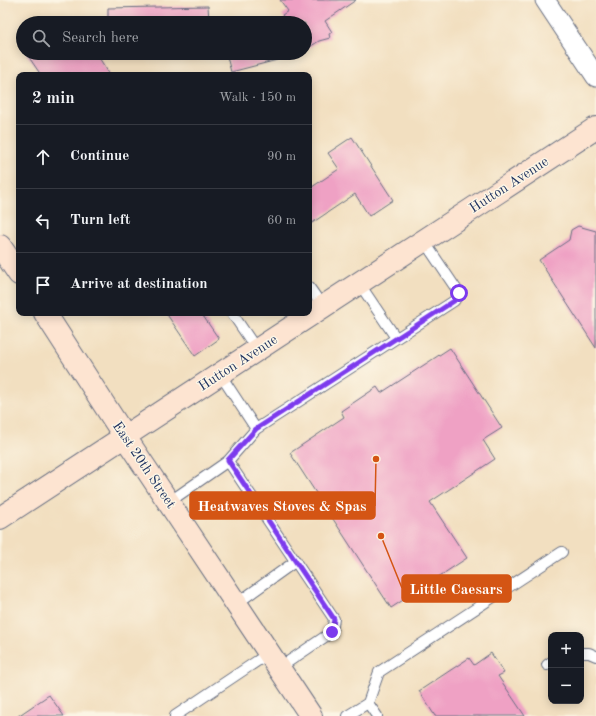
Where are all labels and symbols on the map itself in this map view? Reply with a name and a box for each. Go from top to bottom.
street label: Hutton Avenue [467,154,551,216]
route start [450,284,468,302]
street label: Hutton Avenue [196,332,280,394]
street label: East 20th Street [110,419,178,511]
callout: Heatwaves Stoves & Spas [190,492,375,519]
text: Heatwaves Stoves & Spas [198,500,367,515]
callout: Little Caesars [402,575,511,602]
text: Little Caesars [410,583,502,598]
route end [323,623,341,641]

